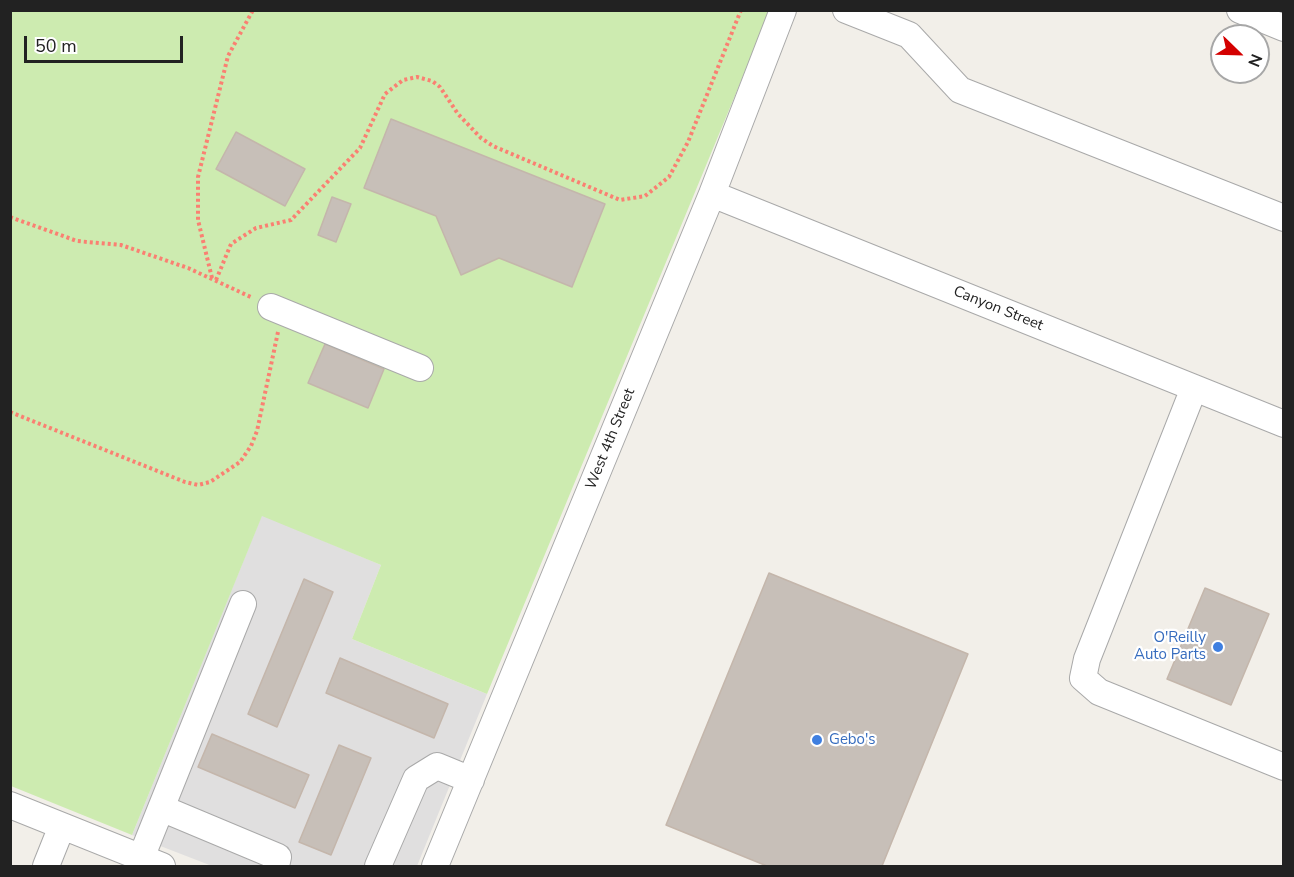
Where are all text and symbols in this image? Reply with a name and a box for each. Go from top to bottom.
scale bar [27,24,186,62]
north arrow [1210,24,1270,84]
text: 50 m [35,34,77,58]
text: N [1242,50,1267,70]
street label: Canyon Street [950,283,1046,335]
street label: West 4th Street [583,386,639,492]
place label: O'Reilly Auto Parts [1134,629,1206,664]
marker: O'Reilly Auto Parts [1211,640,1225,654]
place label: Gebo's [829,731,875,749]
marker: Gebo's [810,733,824,747]

